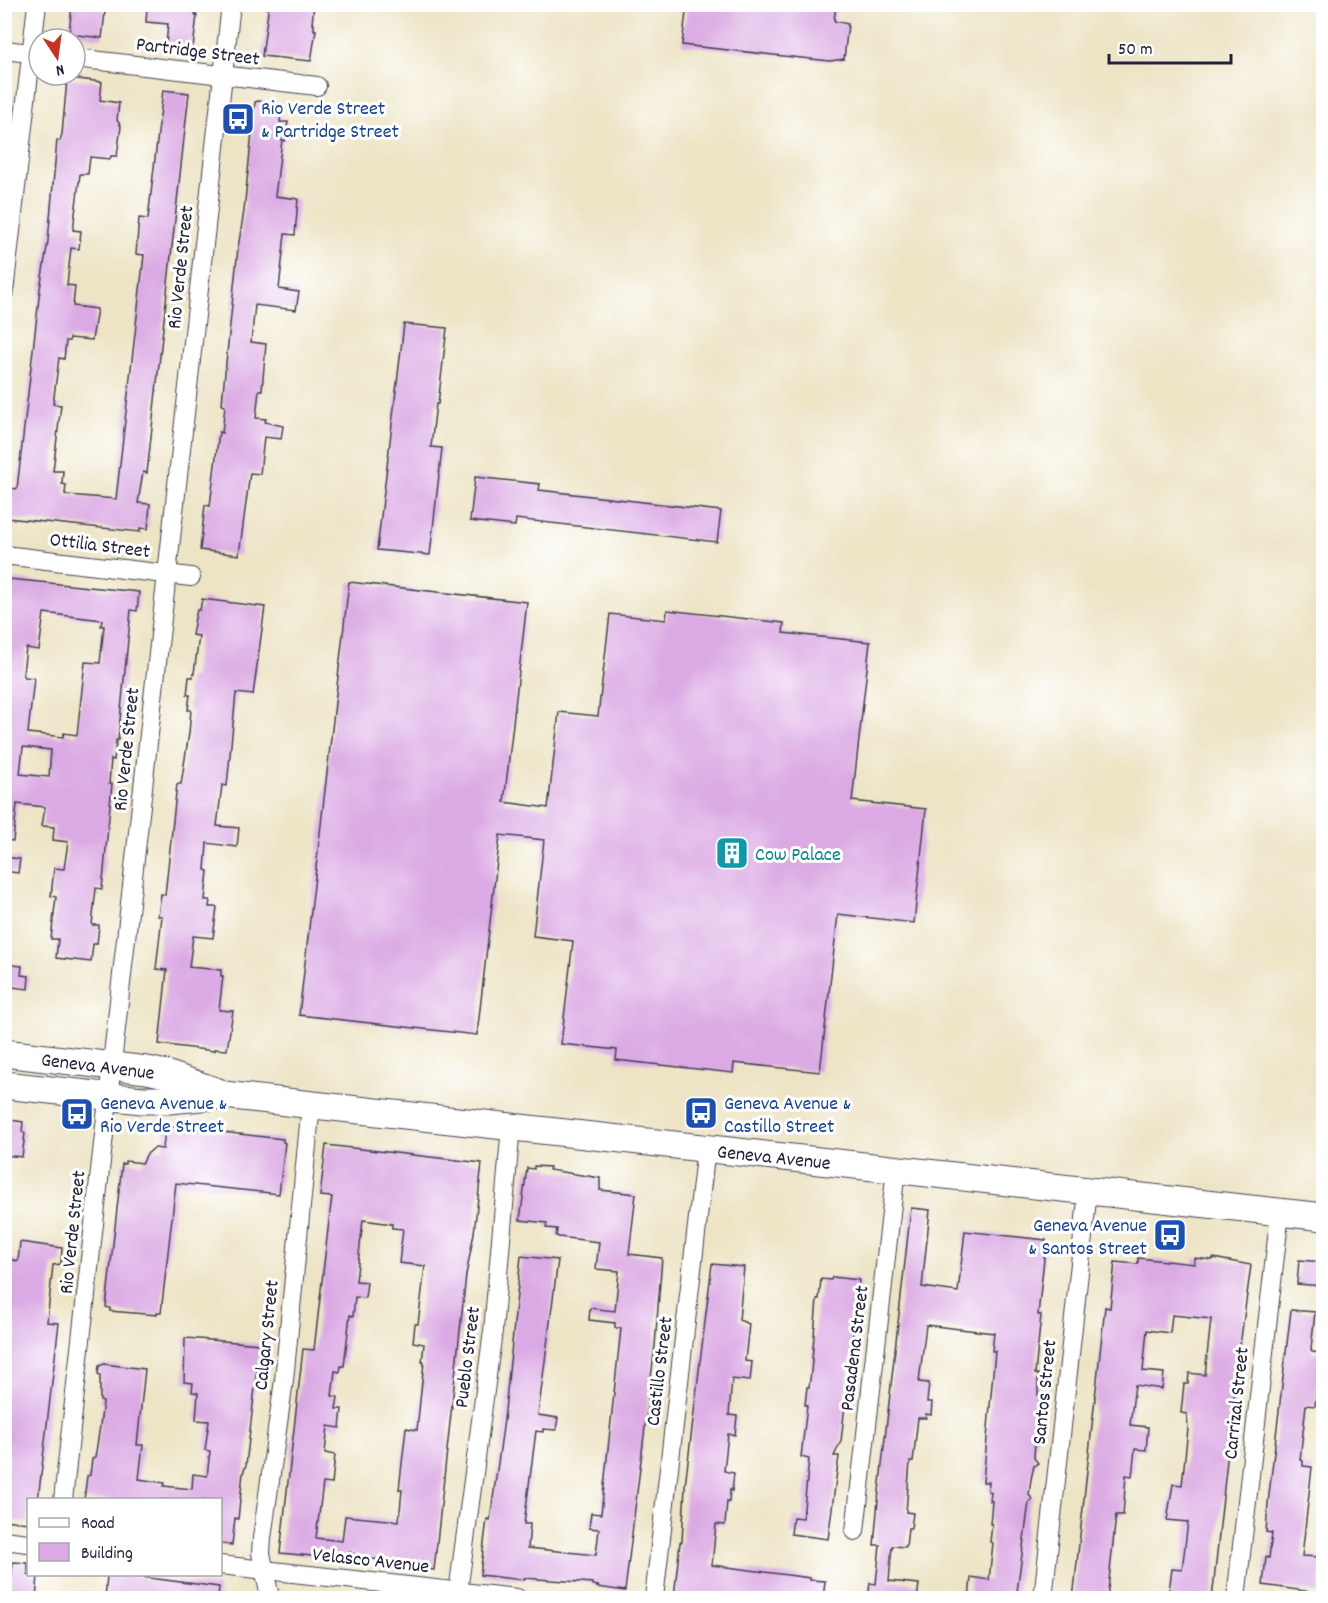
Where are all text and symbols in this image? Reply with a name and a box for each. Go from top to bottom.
north arrow [27,27,87,87]
scale bar [1109,27,1230,65]
street label: Partridge Street [134,31,261,74]
text: 50 m [1118,38,1153,63]
text: N [53,57,66,81]
place label: Rio Verde Street & Partridge Street [261,96,399,147]
bus stop icon: Rio Verde Street & Partridge Street [220,101,256,137]
street label: Rio Verde Street [162,204,202,330]
street label: Ottilia Street [48,527,151,567]
street label: Rio Verde Street [108,686,148,812]
building icon: Cow Palace [714,835,750,871]
place label: Cow Palace [755,842,841,870]
street label: Geneva Avenue [39,1047,156,1089]
place label: Geneva Avenue & Rio Verde Street [100,1091,227,1142]
place label: Geneva Avenue & Castillo Street [724,1091,851,1142]
bus stop icon: Geneva Avenue & Castillo Street [683,1095,719,1131]
bus stop icon: Geneva Avenue & Rio Verde Street [59,1096,95,1132]
street label: Geneva Avenue [716,1139,832,1179]
street label: Rio Verde Street [54,1169,94,1295]
place label: Geneva Avenue & Santos Street [1028,1213,1147,1264]
bus stop icon: Geneva Avenue & Santos Street [1152,1217,1188,1253]
street label: Calgary Street [248,1279,288,1392]
street label: Pasadena Street [834,1284,878,1413]
street label: Pueblo Street [449,1305,489,1410]
street label: Castillo Street [640,1315,682,1428]
street label: Santos Street [1027,1338,1065,1446]
street label: Carrizal Street [1218,1346,1258,1461]
legend [27,1498,222,1576]
text: Road [81,1512,115,1537]
text: Building [81,1542,133,1567]
street label: Velasco Avenue [311,1542,431,1582]

